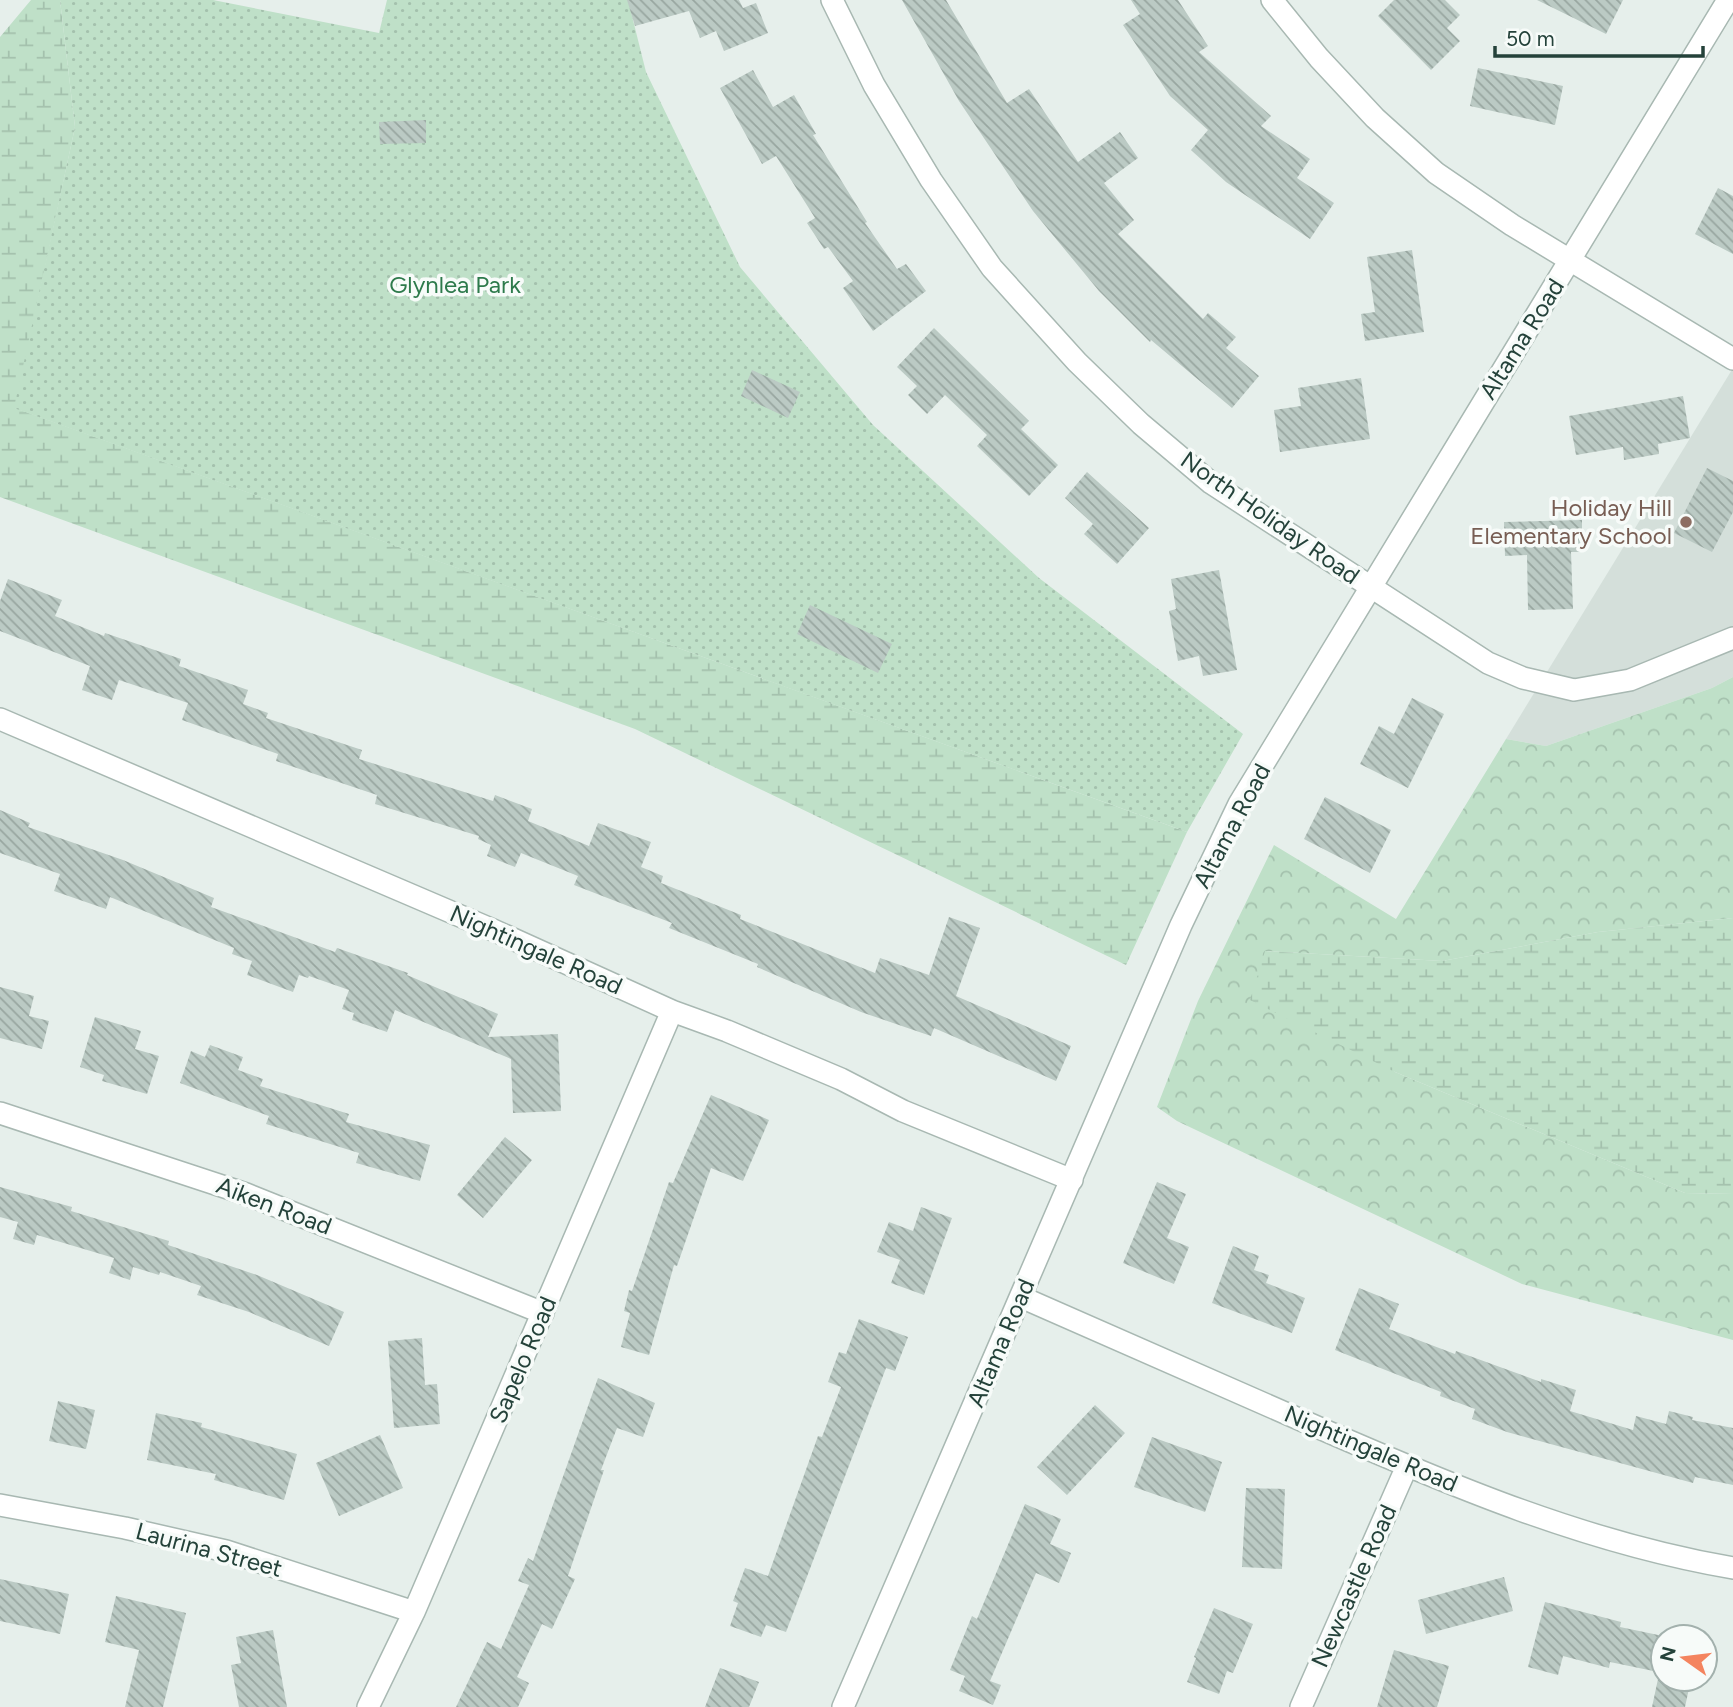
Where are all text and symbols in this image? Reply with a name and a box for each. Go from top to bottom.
scale bar [1495,14,1703,58]
text: 50 m [1506,26,1555,51]
park label: Glynlea Park [389,270,521,299]
street label: Altama Road [1473,273,1570,404]
street label: North Holiday Road [1175,445,1365,590]
place label: Holiday Hill Elementary School [1470,493,1672,550]
marker: Holiday Hill Elementary School [1678,514,1694,530]
street label: Altama Road [1187,759,1276,893]
street label: Nightingale Road [446,899,627,1001]
street label: Aiken Road [213,1170,336,1241]
street label: Altama Road [961,1274,1041,1411]
street label: Sapelo Road [483,1292,562,1427]
street label: Nightingale Road [1280,1399,1462,1498]
street label: Newcastle Road [1305,1500,1402,1672]
street label: Laurina Street [133,1516,286,1583]
north arrow [1649,1623,1719,1693]
text: N [1655,1644,1681,1664]

